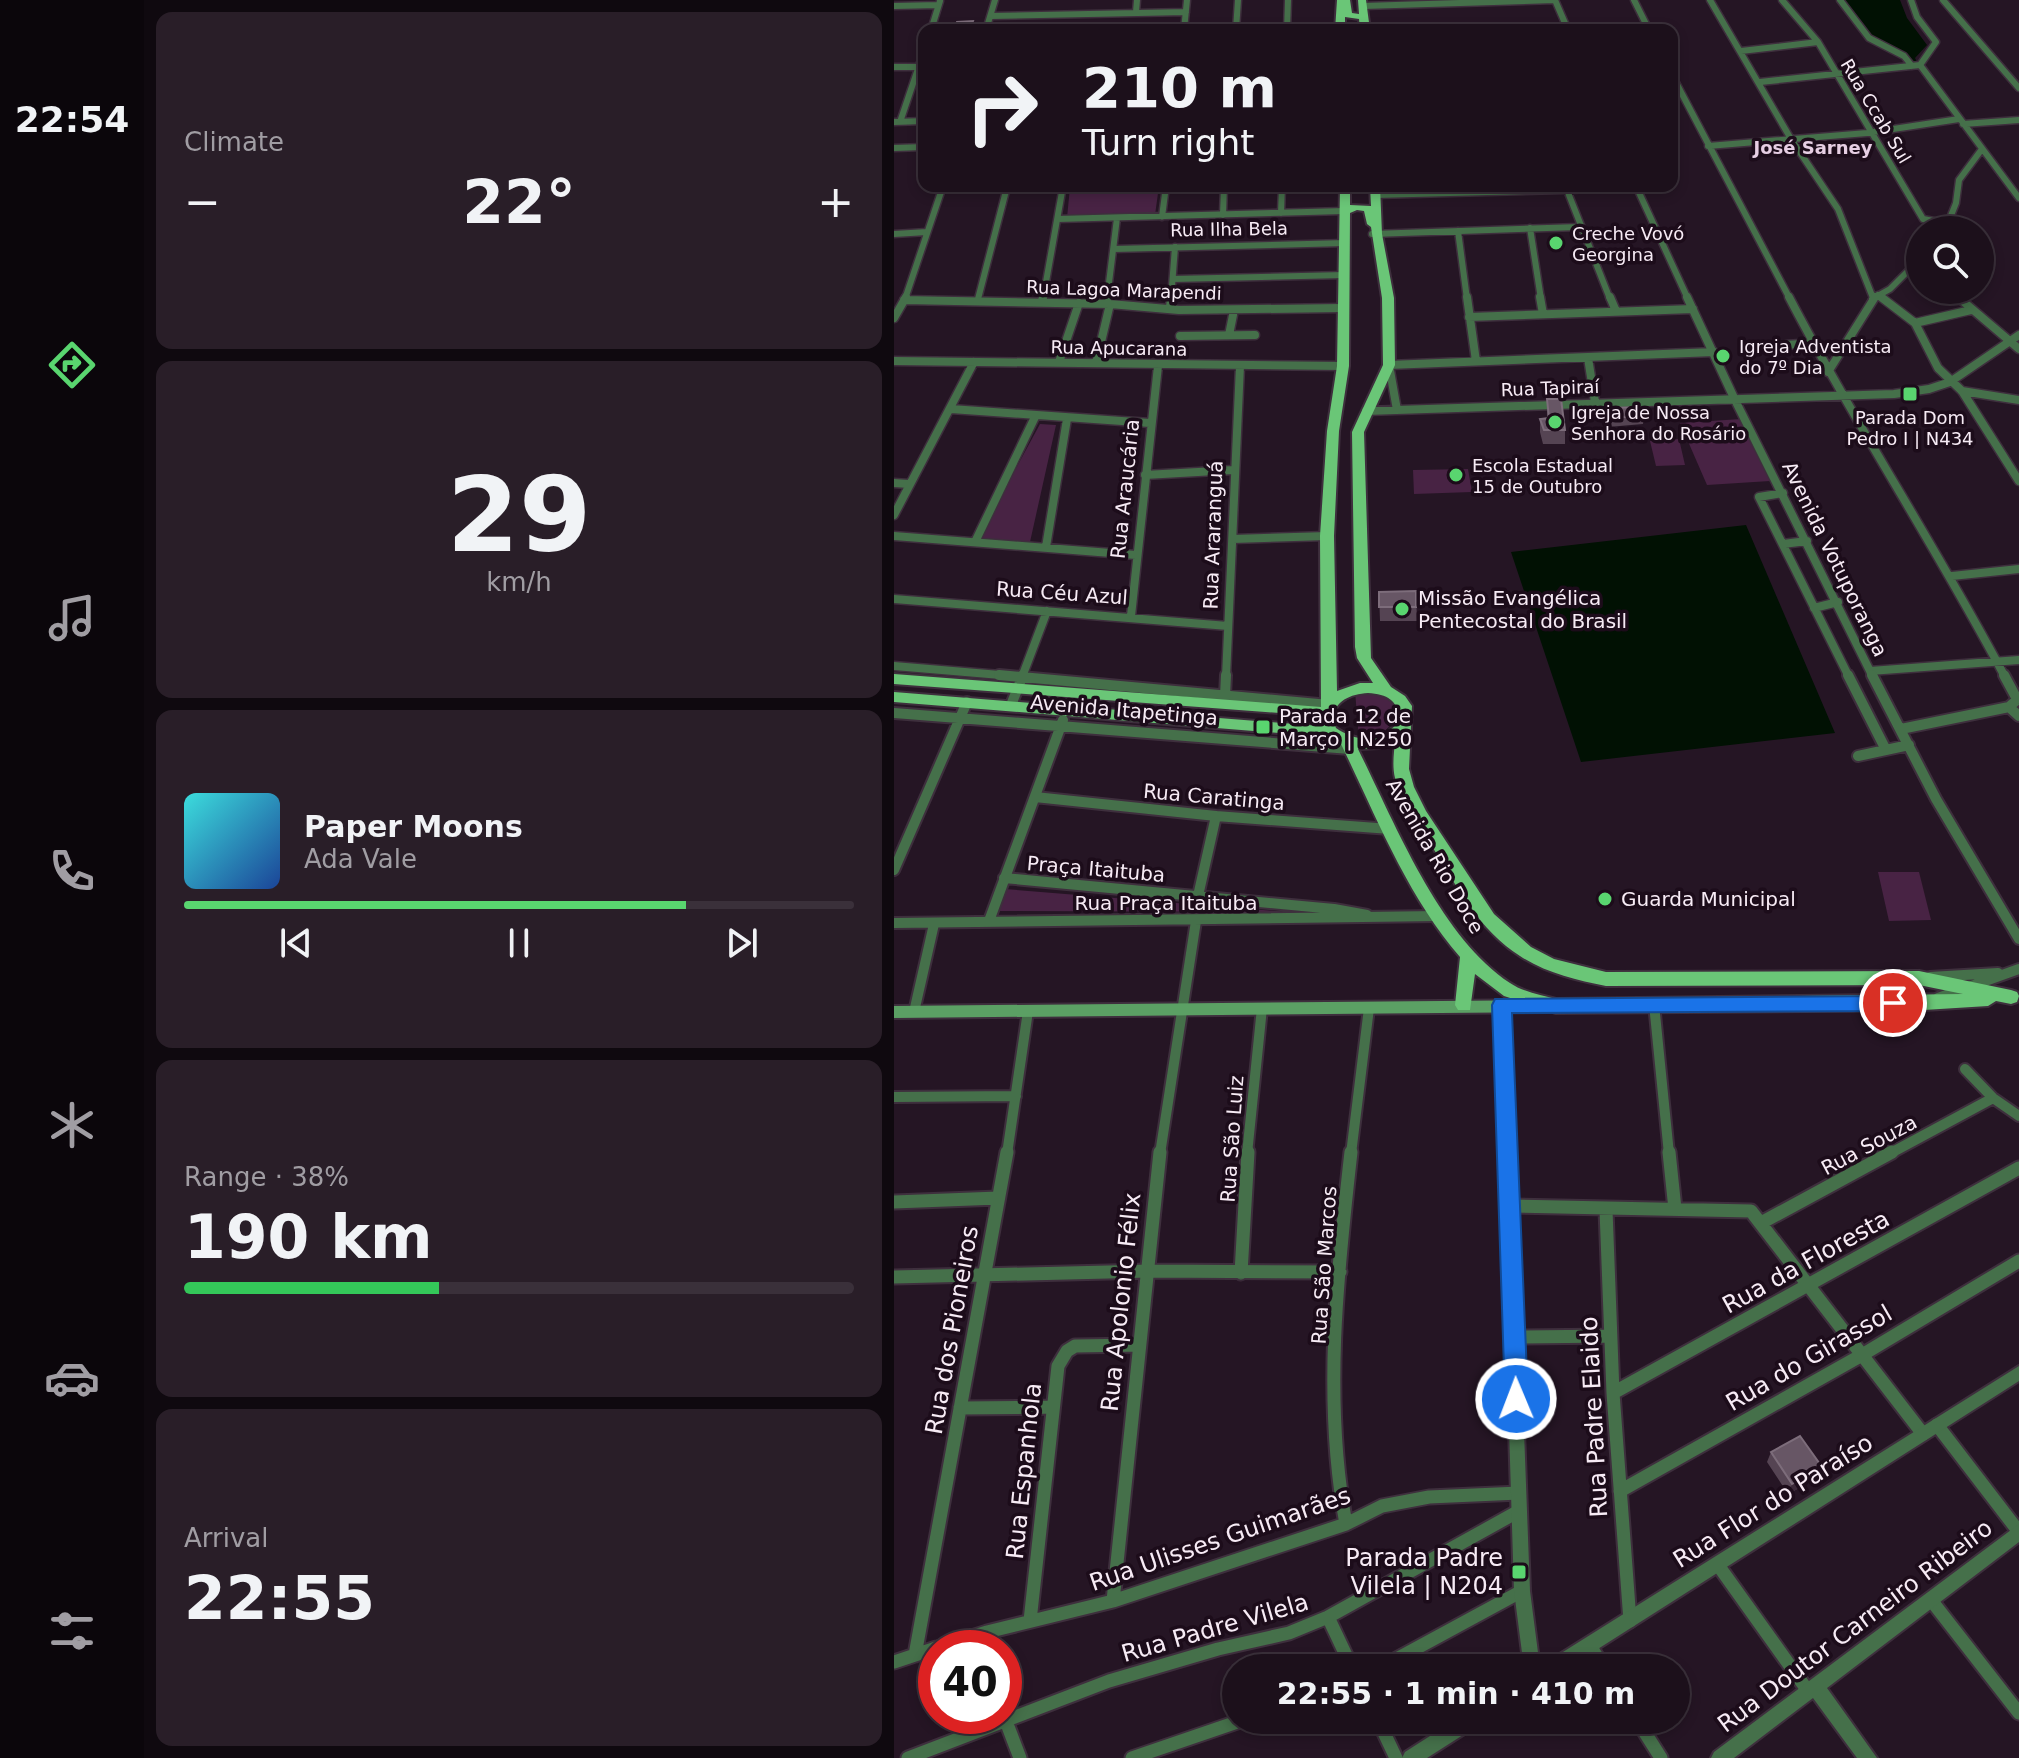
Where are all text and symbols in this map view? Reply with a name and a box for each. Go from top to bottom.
text: 210 m [1082,55,1277,120]
street label: Rua Ccab Sul [1837,55,1915,167]
icon: right [950,56,1054,160]
text: 22:54 [15,99,129,140]
text: Turn right [1082,122,1254,163]
text: Climate [184,127,284,157]
district label: José Sarney [1752,137,1873,158]
text: 22° [462,167,576,237]
text: − [184,176,221,227]
text: + [817,176,854,227]
map controls [1906,216,1994,304]
button: search [1906,216,1994,304]
street label: Rua Ilha Bela [1170,217,1288,241]
place label: Creche Vovó Georgina [1572,223,1684,265]
marker: Creche Vovó Georgina [1547,234,1565,252]
street label: Rua Lagoa Marapendi [1026,276,1222,304]
street label: Rua Apucarana [1050,336,1188,360]
place label: Igreja Adventista do 7º Dia [1739,336,1892,378]
icon: directions [44,337,100,393]
marker: Igreja Adventista do 7º Dia [1714,347,1732,365]
street label: Rua Tapiraí [1500,376,1601,400]
marker: Parada Dom Pedro I | N434 [1901,385,1919,403]
place label: Igreja de Nossa Senhora do Rosário [1571,402,1746,444]
place label: Parada Dom Pedro I | N434 [1846,407,1974,449]
marker: Igreja de Nossa Senhora do Rosário [1546,413,1564,431]
street label: Rua Araucária [1106,418,1144,560]
text: 29 [447,454,591,576]
place label: Escola Estadual 15 de Outubro [1472,455,1613,497]
street label: Avenida Votuporanga [1777,458,1893,660]
street label: Rua Araranguá [1198,460,1228,610]
marker: Escola Estadual 15 de Outubro [1447,466,1465,484]
text: km/h [486,567,552,597]
street label: Rua Céu Azul [995,576,1129,610]
place label: Missão Evangélica Pentecostal do Brasil [1418,586,1627,633]
icon: music [44,590,100,646]
marker: Missão Evangélica Pentecostal do Brasil [1393,600,1411,618]
street label: Avenida Itapetinga [1029,690,1219,730]
place label: Parada 12 de Março | N250 [1279,704,1412,751]
marker: Parada 12 de Março | N250 [1254,718,1272,736]
street label: Avenida Rio Doce [1381,774,1489,938]
street label: Rua Caratinga [1142,779,1286,815]
text: Paper Moons [304,809,523,844]
icon: phone [44,843,100,899]
text: Ada Vale [304,844,417,874]
street label: Praça Itaituba [1026,851,1166,887]
place label: Guarda Municipal [1621,887,1796,911]
marker: Guarda Municipal [1596,890,1614,908]
street label: Rua Praça Itaituba [1074,891,1258,915]
icon: previous [274,921,318,965]
icon: pause [497,921,541,965]
icon: next [720,921,764,965]
pin [1859,969,1927,1037]
icon: arrive [1871,981,1915,1025]
street label: Rua São Luiz [1216,1075,1248,1203]
icon: climate [44,1097,100,1153]
street label: Rua Souza [1817,1110,1921,1180]
text: Range · 38% [184,1162,349,1192]
street label: Rua São Marcos [1306,1185,1342,1345]
street label: Rua Apolonio Félix [1096,1191,1146,1413]
text: 190 km [184,1202,433,1272]
street label: Rua da Floresta [1718,1205,1894,1319]
street label: Rua dos Pioneiros [920,1223,984,1437]
street label: Rua do Girassol [1721,1299,1897,1417]
street label: Rua Padre Elaido [1575,1316,1613,1518]
icon: car [44,1350,100,1406]
position arrow [1474,1357,1558,1441]
street label: Rua Espanhola [1001,1381,1047,1561]
street label: Rua Flor do Paraíso [1668,1428,1878,1574]
street label: Rua Ulisses Guimarães [1086,1481,1354,1597]
street label: Rua Doutor Carneiro Ribeiro [1712,1514,1998,1738]
text: Arrival [184,1523,268,1553]
place label: Parada Padre Vilela | N204 [1345,1544,1503,1600]
text: 22:55 [184,1563,375,1633]
marker: Parada Padre Vilela | N204 [1510,1563,1528,1581]
street label: Rua Padre Vilela [1118,1588,1312,1668]
icon: filters [44,1603,100,1659]
speed limit sign: 40 [918,1630,1022,1734]
text: 22:55 · 1 min · 410 m [1277,1676,1635,1711]

